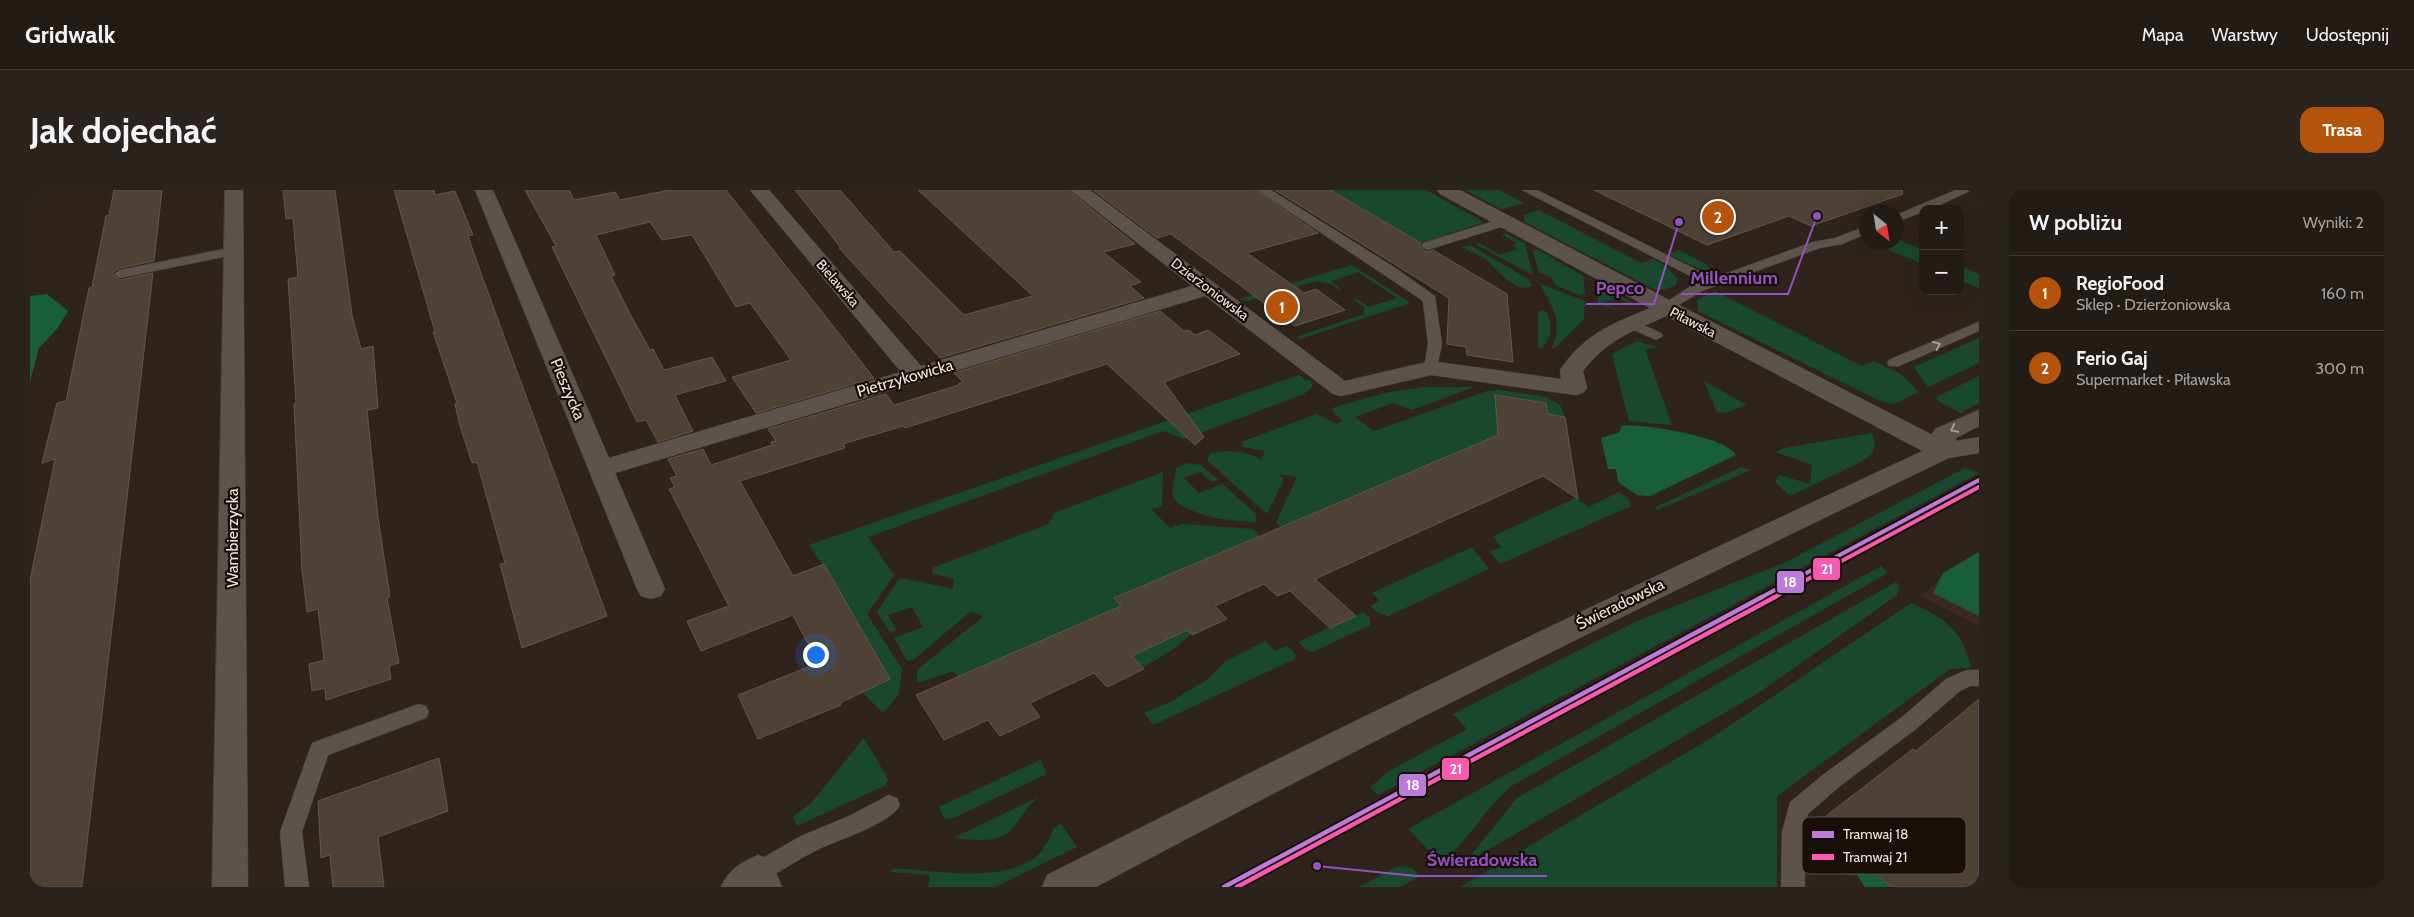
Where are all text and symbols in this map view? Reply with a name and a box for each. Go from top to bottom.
text: Gridwalk [25,20,115,49]
text: Mapa [2142,24,2184,46]
text: Warstwy [2212,24,2278,46]
text: Udostępnij [2306,24,2389,46]
button: Trasa [2300,107,2384,153]
text: Jak dojechać [30,109,217,152]
pin: 2 [1702,198,1734,236]
north arrow [1859,205,1904,250]
map controls [1919,205,1964,295]
button: + [1919,205,1964,250]
text: W pobliżu [2029,210,2122,235]
text: Wyniki: 2 [2303,213,2364,232]
button: − [1919,250,1964,295]
street label: Dzierżoniowska [1168,254,1253,324]
street label: Bielawska [812,256,864,311]
callout: Millennium [1681,261,1788,294]
text: Millennium [1690,267,1778,289]
callout: Pepco [1586,271,1654,304]
text: RegioFood [2076,272,2164,295]
text: Pepco [1596,277,1644,299]
text: 1 [2042,284,2048,303]
text: 160 m [2321,284,2364,303]
pin: 1 [1266,288,1298,326]
text: Sklep · Dzierżoniowska [2076,295,2230,314]
street label: Piławska [1667,303,1719,341]
one-way arrow [1932,341,1941,352]
text: Ferio Gaj [2076,347,2148,370]
street label: Pieszycka [547,355,590,423]
street label: Pietrzykowicka [855,355,956,401]
text: 2 [2041,359,2049,378]
text: 300 m [2315,359,2364,378]
text: Supermarket · Piławska [2076,370,2231,389]
one-way arrow [1950,423,1959,433]
street label: Wambierzycka [223,488,242,588]
line badge: 21 [1812,557,1841,581]
text: 21 [1821,560,1833,578]
line badge: 18 [1776,570,1805,594]
text: 18 [1783,573,1797,591]
street label: Świeradowska [1573,574,1667,634]
your location [803,642,829,668]
line badge: 21 [1441,757,1470,781]
text: 21 [1450,760,1462,778]
line badge: 18 [1398,773,1427,797]
text: 18 [1406,776,1420,794]
legend [1802,817,1966,874]
text: Tramwaj 18 [1843,825,1908,843]
callout: Świeradowska [1416,843,1547,876]
text: Tramwaj 21 [1843,848,1907,866]
text: Świeradowska [1427,849,1537,871]

